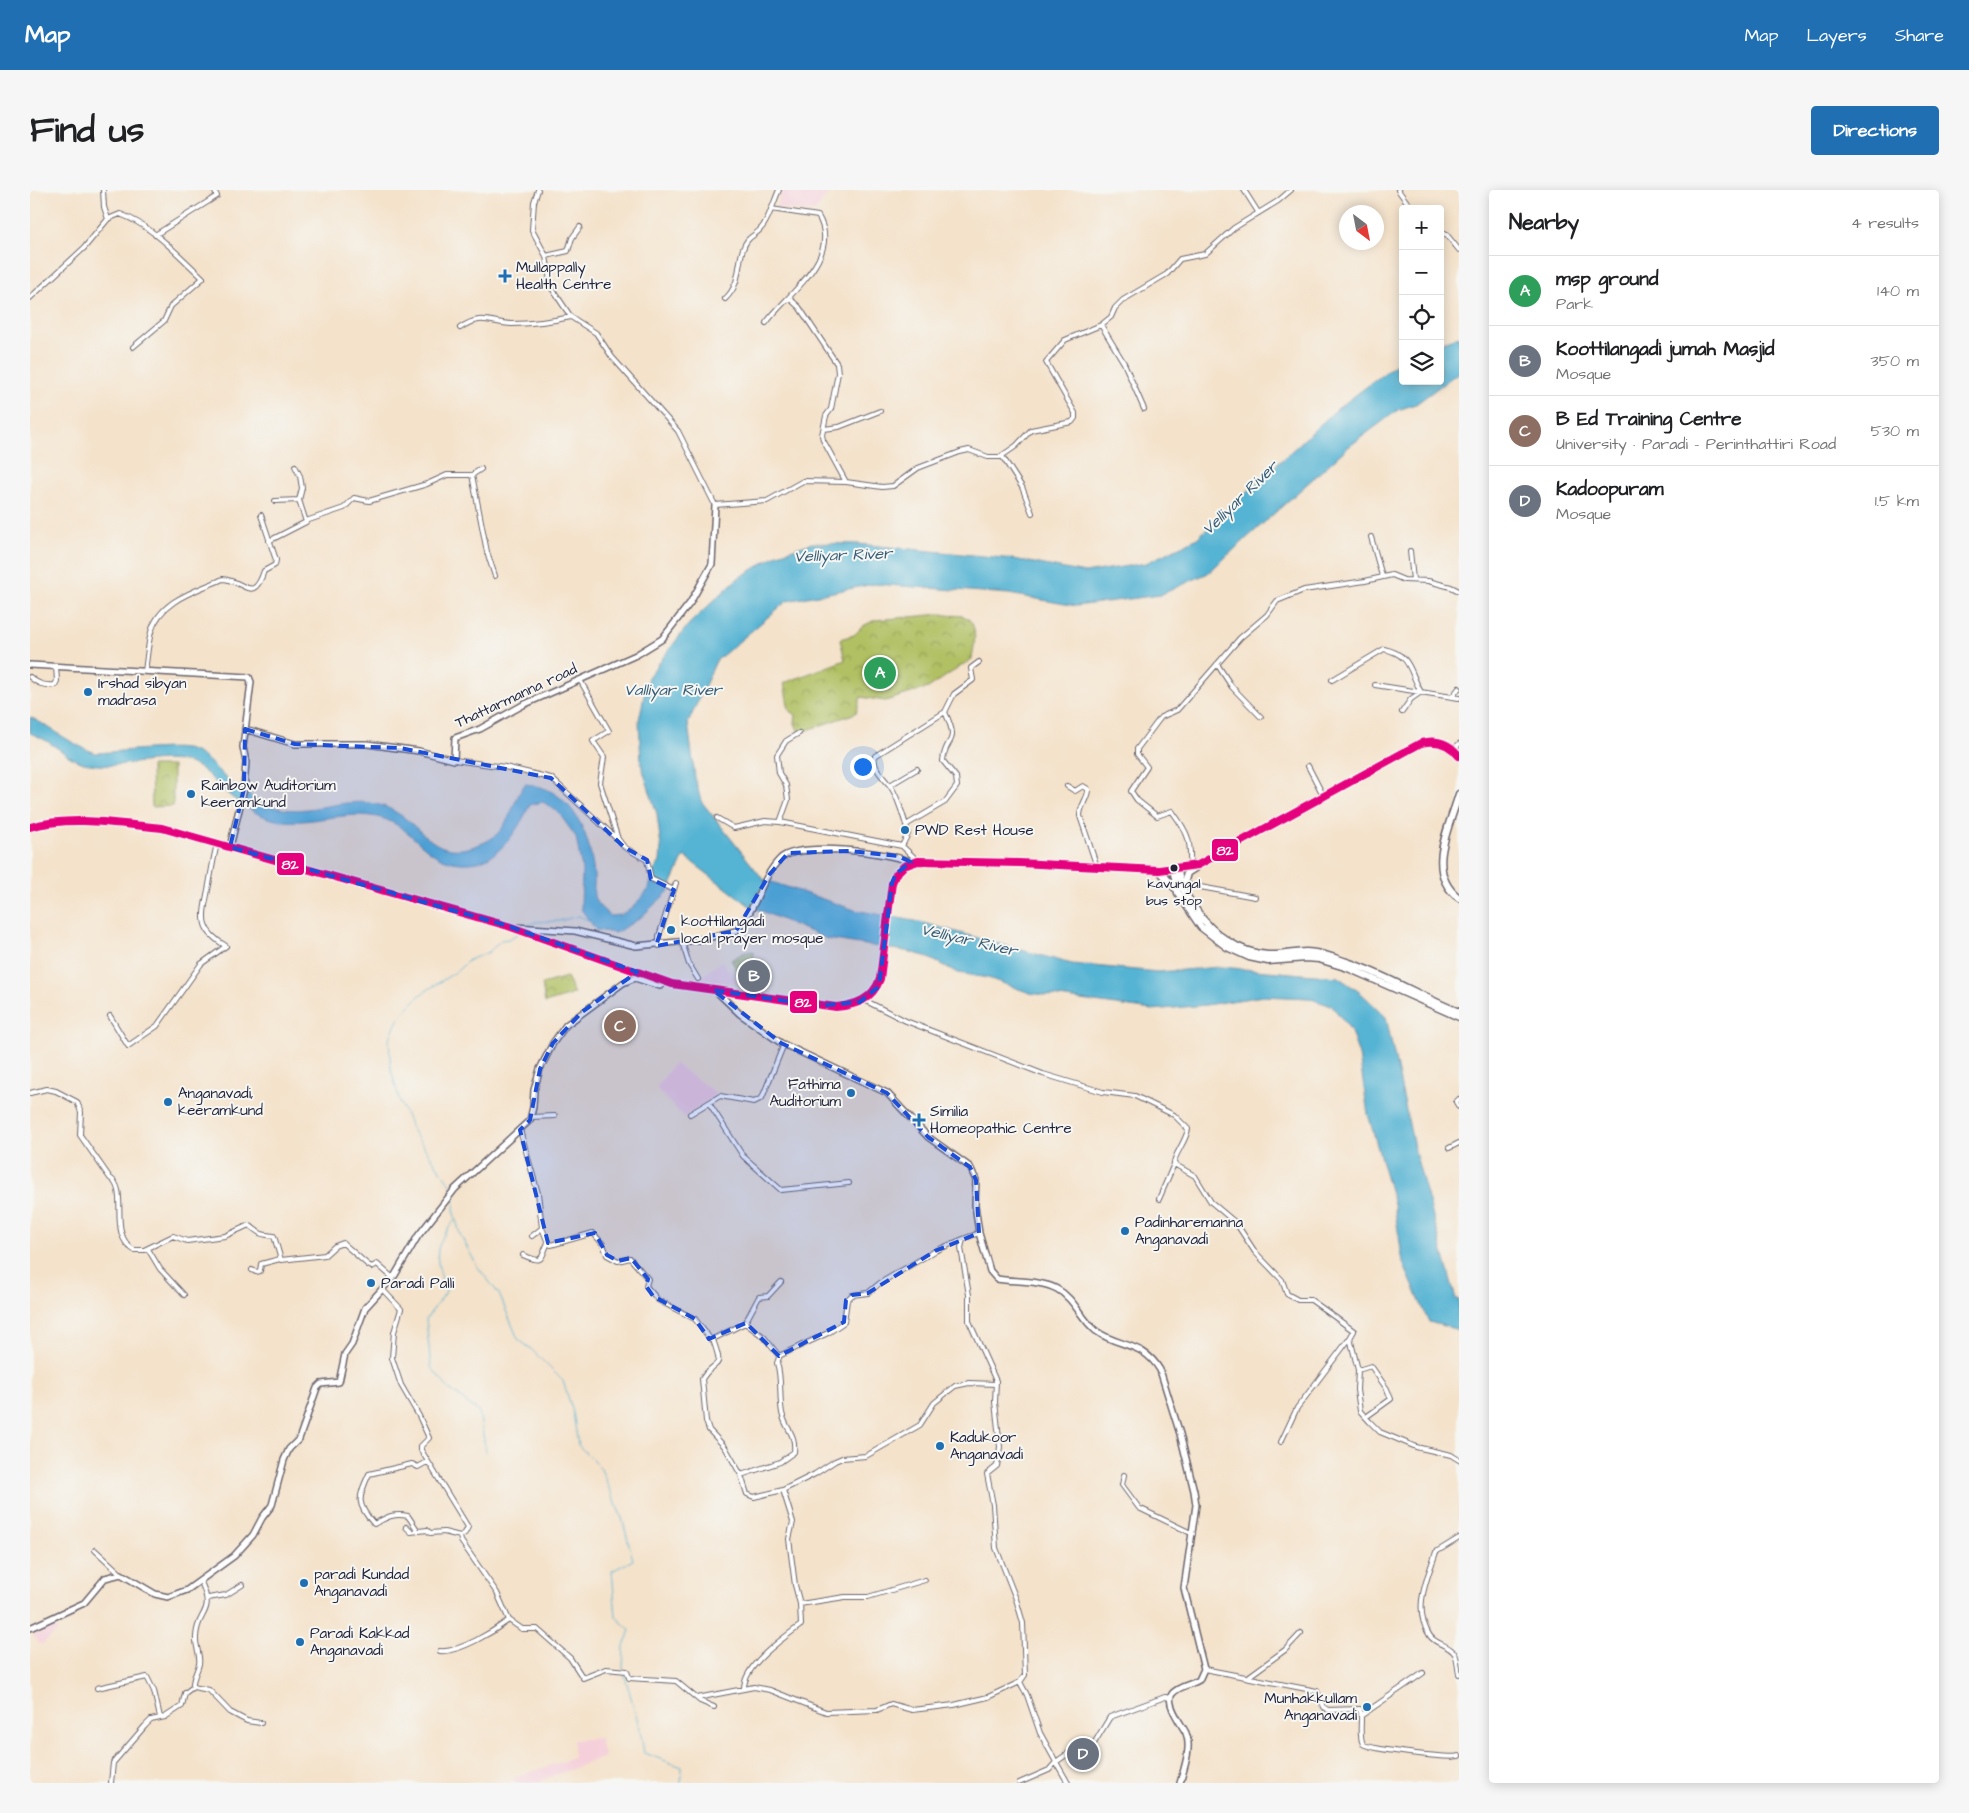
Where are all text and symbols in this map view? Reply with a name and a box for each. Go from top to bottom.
text: Map [25,18,70,52]
text: Map [1744,23,1778,48]
text: Layers [1806,23,1867,48]
text: Share [1895,23,1944,48]
text: Find us [30,106,144,155]
button: Directions [1811,106,1939,155]
north arrow [1339,205,1384,250]
map controls [1399,205,1444,385]
button: + [1399,205,1444,250]
text: Nearby [1509,208,1579,237]
text: 4 results [1851,212,1919,234]
button: − [1399,250,1444,295]
place label: Mullappally Health Centre [516,257,611,295]
text: msp ground [1556,266,1658,293]
marker: Mullappally Health Centre [498,269,512,283]
text: A [1520,280,1530,302]
text: 140 m [1877,280,1919,302]
text: Park [1556,293,1593,315]
button: locate [1399,295,1444,340]
text: Koottilangadi jumah Masjid [1556,336,1774,363]
button: layers [1399,340,1444,385]
text: B [1519,350,1531,372]
text: 350 m [1871,350,1919,372]
text: Mosque [1556,363,1611,385]
text: B Ed Training Centre [1556,406,1742,433]
text: C [1519,420,1531,442]
text: 530 m [1871,420,1919,442]
text: University · Paradi - Perinthattiri Road [1556,433,1836,455]
water label: Velliyar River [1197,455,1285,541]
text: Kadoopuram [1556,476,1663,503]
text: D [1520,490,1530,512]
text: 1.5 km [1875,490,1919,512]
text: Mosque [1556,503,1611,525]
water label: Velliyar River [794,542,895,569]
pin: A [864,654,896,692]
street label: Thattarmanna road [452,658,581,733]
place label: Irshad sibyan madrasa [98,673,187,711]
water label: Valliyar River [624,679,724,702]
marker: Irshad sibyan madrasa [82,686,94,698]
your location [850,754,876,780]
place label: Rainbow Auditorium keeramkund [201,775,336,813]
marker: Rainbow Auditorium keeramkund [185,788,197,800]
place label: PWD Rest House [915,820,1034,841]
marker: PWD Rest House [899,824,911,836]
line badge: 82 [1211,838,1239,862]
text: 82 [1216,841,1235,861]
line badge: 82 [276,852,305,876]
text: 82 [281,855,300,875]
marker: kavungal bus stop [1169,863,1179,873]
place label: kavungal bus stop [1146,874,1202,911]
place label: koottilangadi local prayer mosque [681,911,823,950]
water label: Velliyar River [919,918,1021,963]
marker: koottilangadi local prayer mosque [665,924,677,936]
pin: B [738,957,770,995]
line badge: 82 [789,990,818,1014]
text: 82 [794,993,813,1013]
pin: C [604,1007,636,1045]
place label: Fathima Auditorium [769,1074,841,1112]
place label: Anganavadi, keeramkund [178,1083,263,1121]
marker: Fathima Auditorium [845,1087,857,1099]
marker: Anganavadi, keeramkund [162,1096,174,1108]
place label: Similia Homeopathic Centre [930,1101,1072,1139]
marker: Similia Homeopathic Centre [912,1113,926,1127]
place label: Padinharemanna Anganavadi [1135,1212,1243,1251]
marker: Padinharemanna Anganavadi [1119,1225,1131,1237]
place label: Paradi Palli [381,1273,455,1294]
marker: Paradi Palli [365,1277,377,1289]
place label: Kadukoor Anganavadi [950,1427,1024,1466]
marker: Kadukoor Anganavadi [934,1440,946,1452]
place label: paradi Kundad Anganavadi [314,1564,409,1603]
marker: paradi Kundad Anganavadi [298,1577,310,1589]
place label: Paradi Kakkad Anganavadi [310,1623,410,1662]
marker: Paradi Kakkad Anganavadi [294,1636,306,1648]
place label: Munhakkullam Anganavadi [1264,1688,1358,1727]
marker: Munhakkullam Anganavadi [1361,1701,1373,1713]
pin: D [1067,1735,1099,1773]

